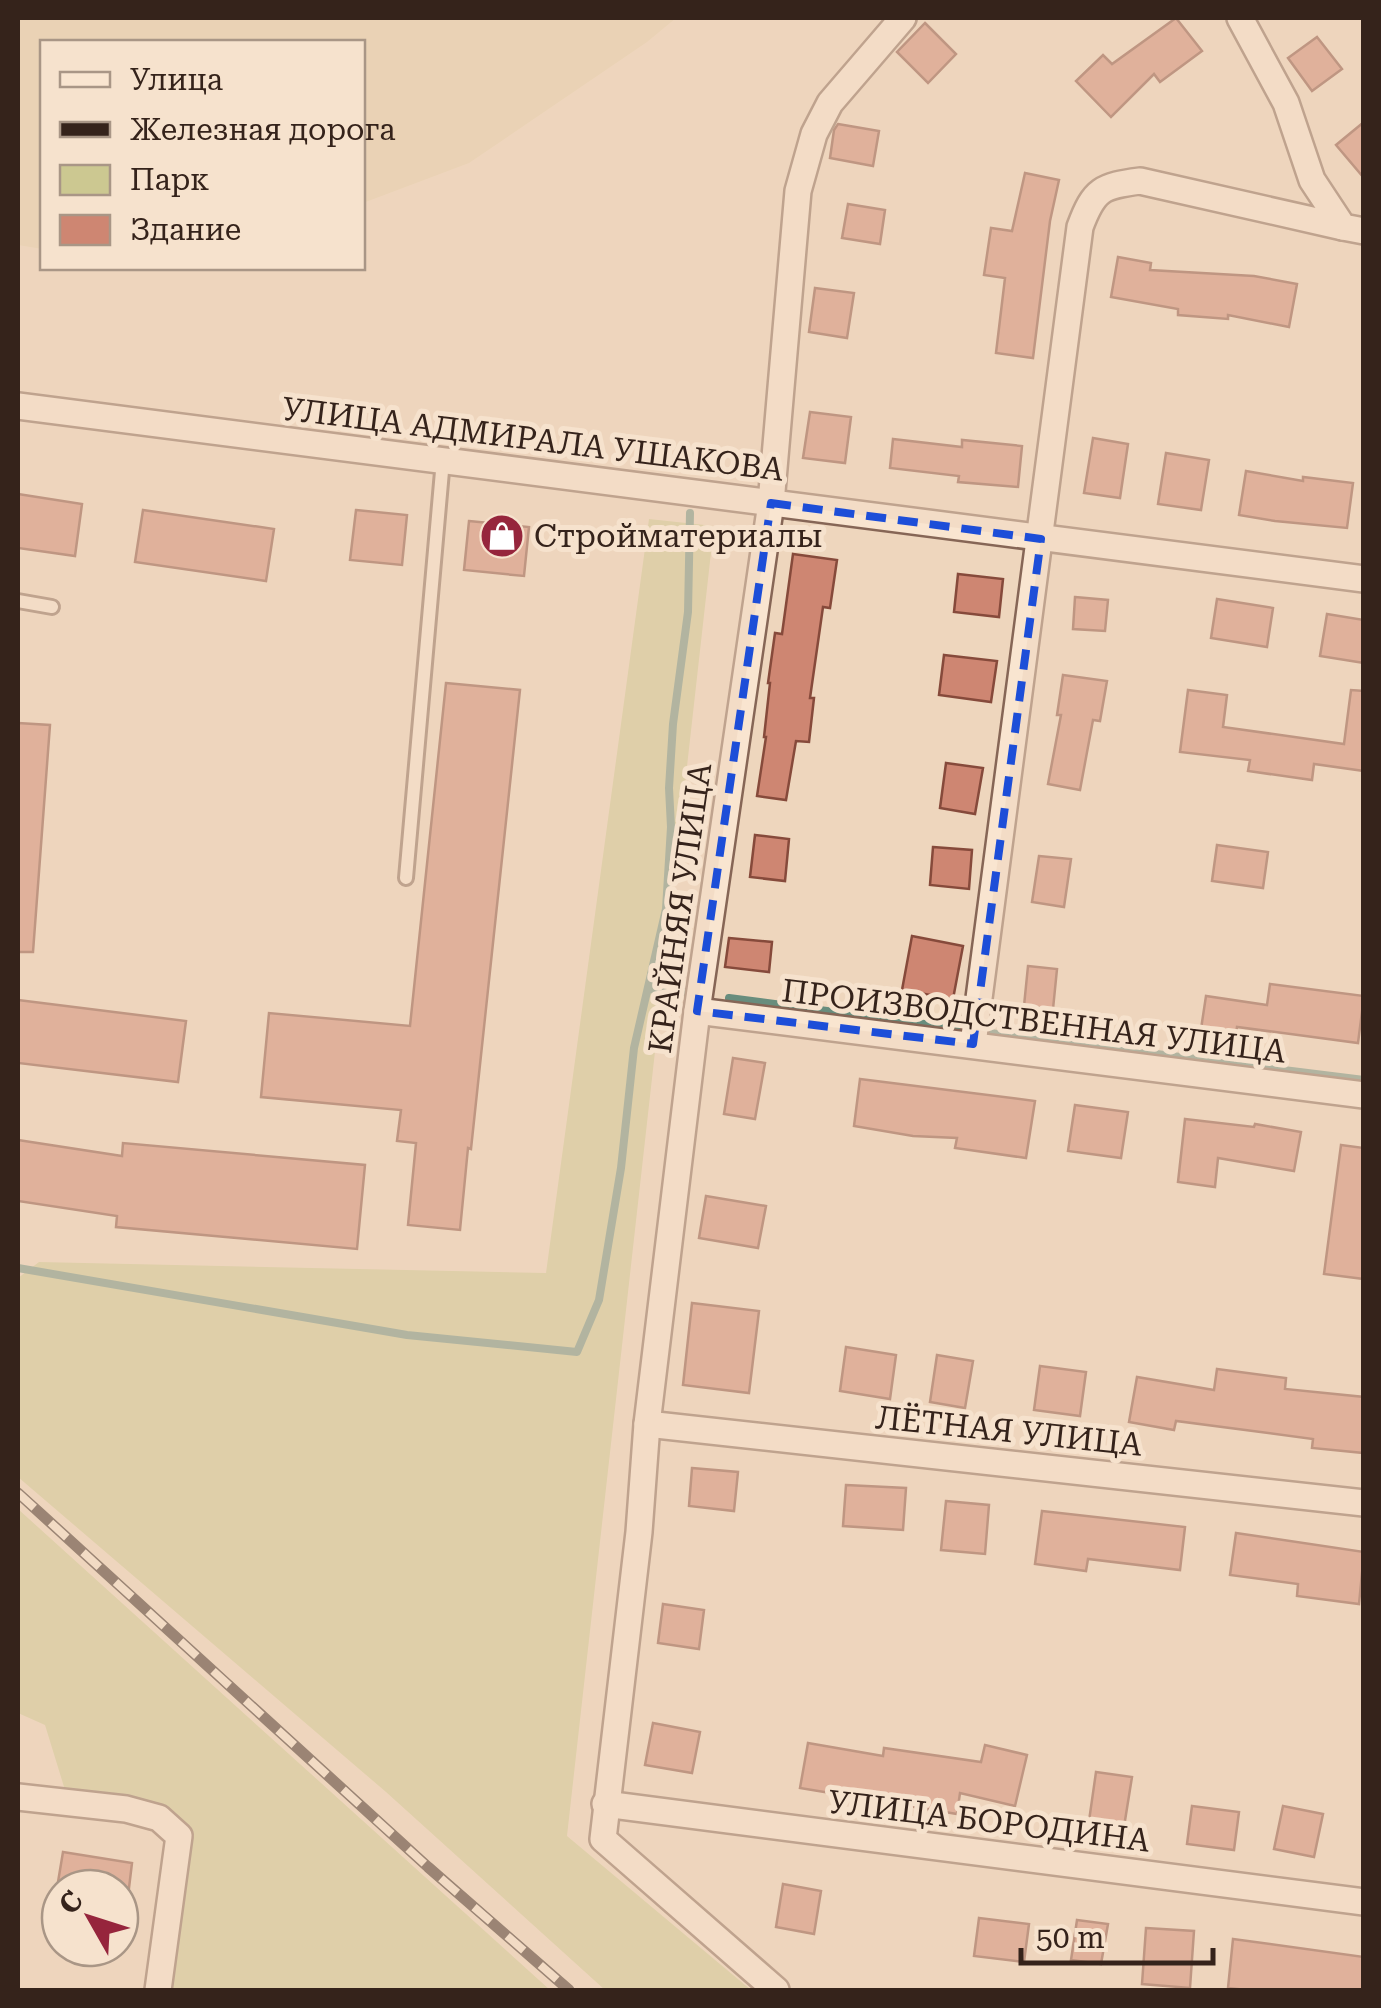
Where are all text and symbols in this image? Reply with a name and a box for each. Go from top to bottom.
legend [40,40,365,270]
text: Улица [130,62,223,97]
text: Железная дорога [130,112,395,147]
text: Парк [130,162,209,197]
text: Здание [130,212,241,247]
street label: УЛИЦА АДМИРАЛА УШАКОВА [280,389,787,489]
shop icon: Стройматериалы [479,513,525,559]
place label: Стройматериалы [534,517,822,555]
street label: КРАЙНЯЯ УЛИЦА [641,760,719,1056]
street label: ПРОИЗВОДСТВЕННАЯ УЛИЦА [780,971,1289,1071]
street label: ЛЁТНАЯ УЛИЦА [874,1398,1145,1464]
street label: УЛИЦА БОРОДИНА [826,1782,1153,1860]
north arrow [40,1868,140,1968]
text: С [52,1885,90,1921]
scale bar [1021,1903,1214,1965]
text: 50 m [1036,1920,1105,1955]

